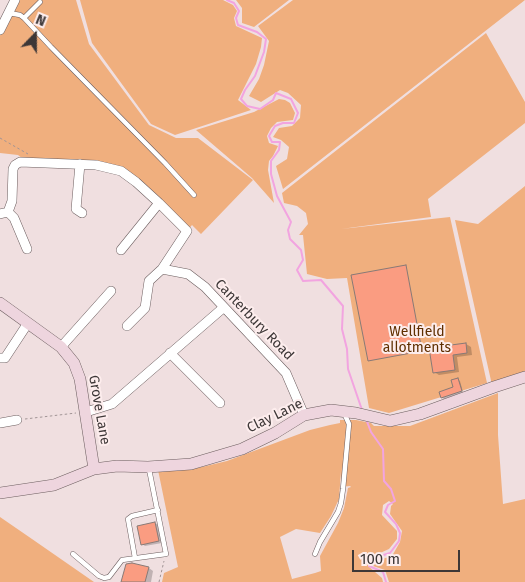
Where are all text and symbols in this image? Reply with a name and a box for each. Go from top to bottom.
north arrow [10,10,60,60]
text: N [33,11,48,30]
street label: Canterbury Road [211,276,297,364]
park label: Wellfield allotments [383,324,451,357]
street label: Grove Lane [85,374,113,446]
street label: Clay Lane [244,395,306,437]
scale bar [355,540,462,572]
text: 100 m [360,550,400,568]

